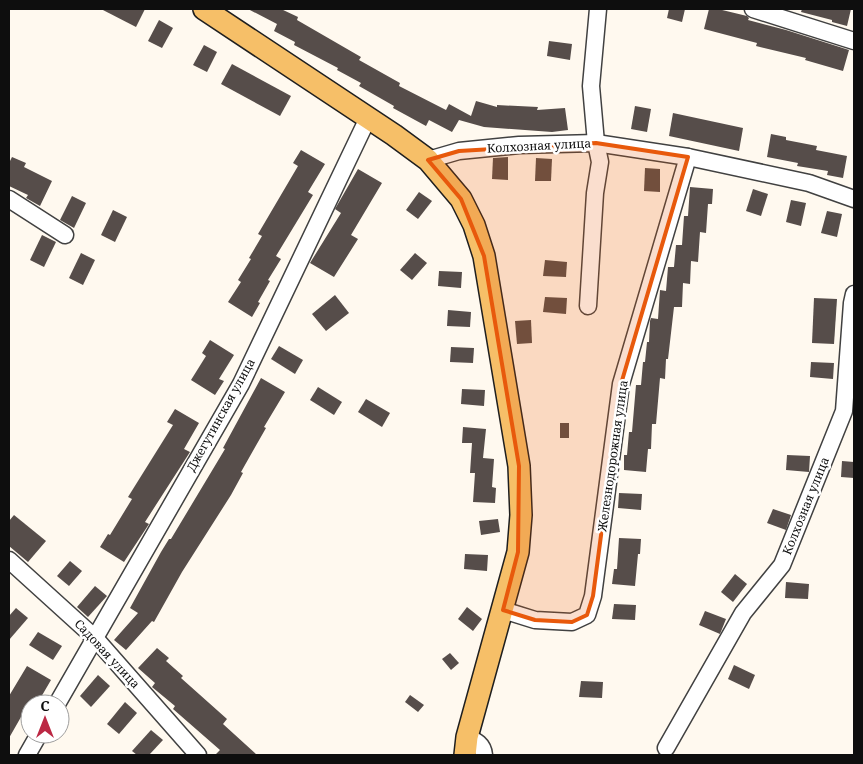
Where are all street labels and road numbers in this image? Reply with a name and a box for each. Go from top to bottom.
street label: Колхозная улица [486,134,592,157]
street label: Джегутинская улица [182,355,259,474]
street label: Железнодорожная улица [593,379,632,534]
street label: Колхозная улица [778,454,833,557]
street label: Садовая улица [71,615,144,692]

